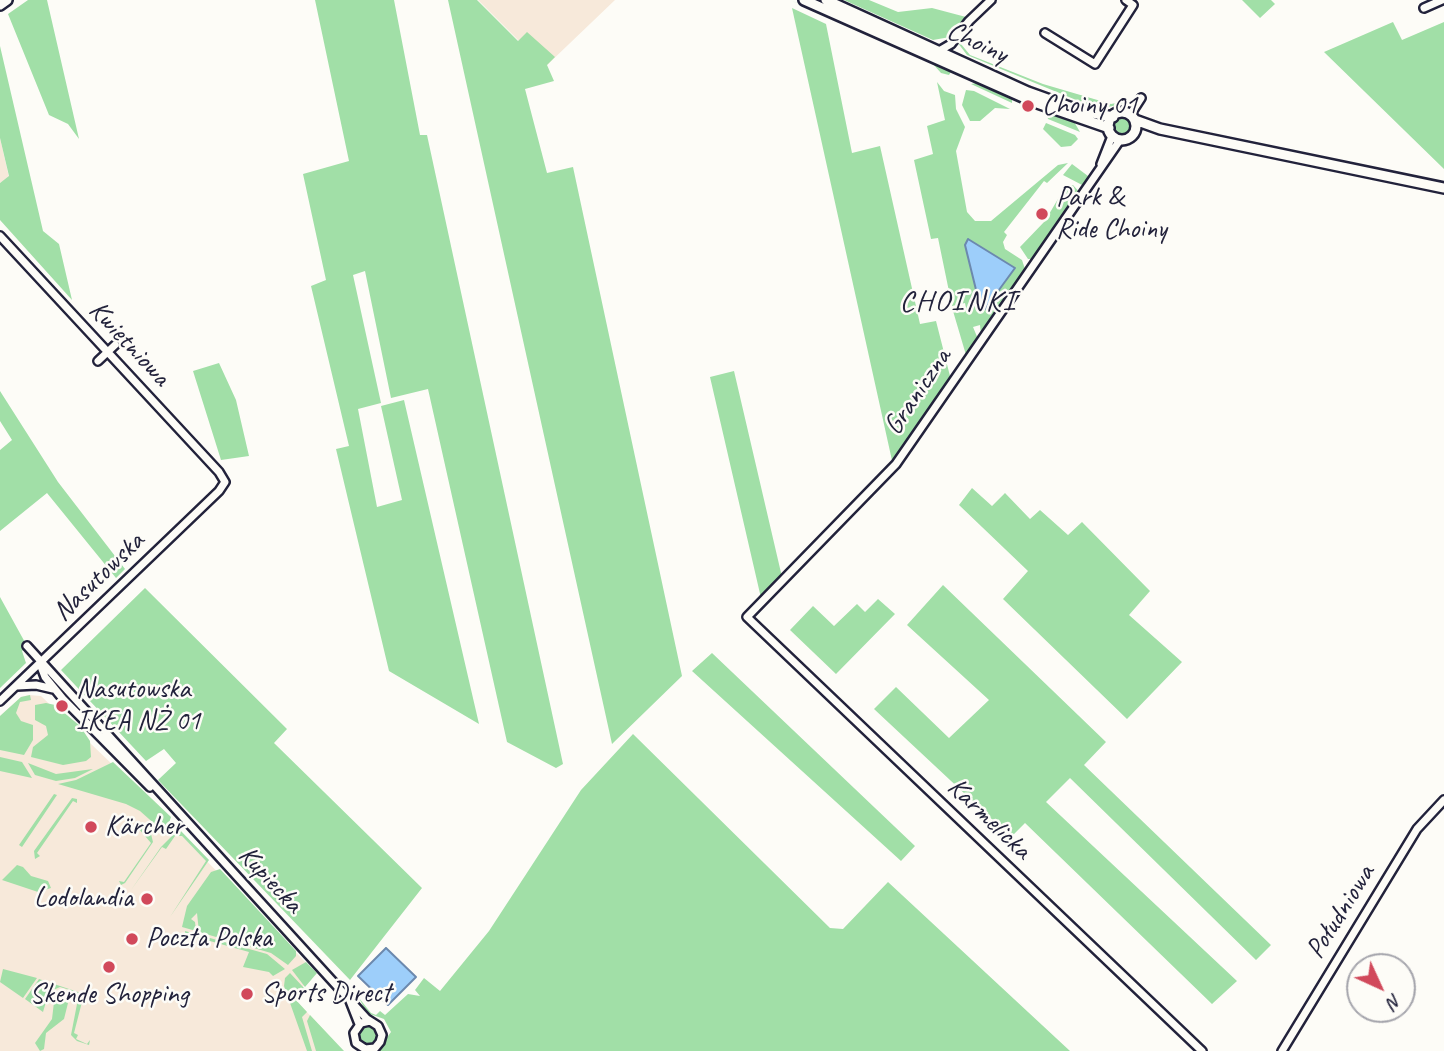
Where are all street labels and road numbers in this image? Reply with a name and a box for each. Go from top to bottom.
street label: Choiny [941,14,1013,72]
street label: Kwietniowa [81,294,177,394]
street label: Graniczna [877,342,959,442]
street label: Nasutowska [46,525,152,629]
street label: Karmelicka [940,771,1038,867]
street label: Kupiecka [230,839,310,921]
street label: Południowa [1299,859,1383,965]

